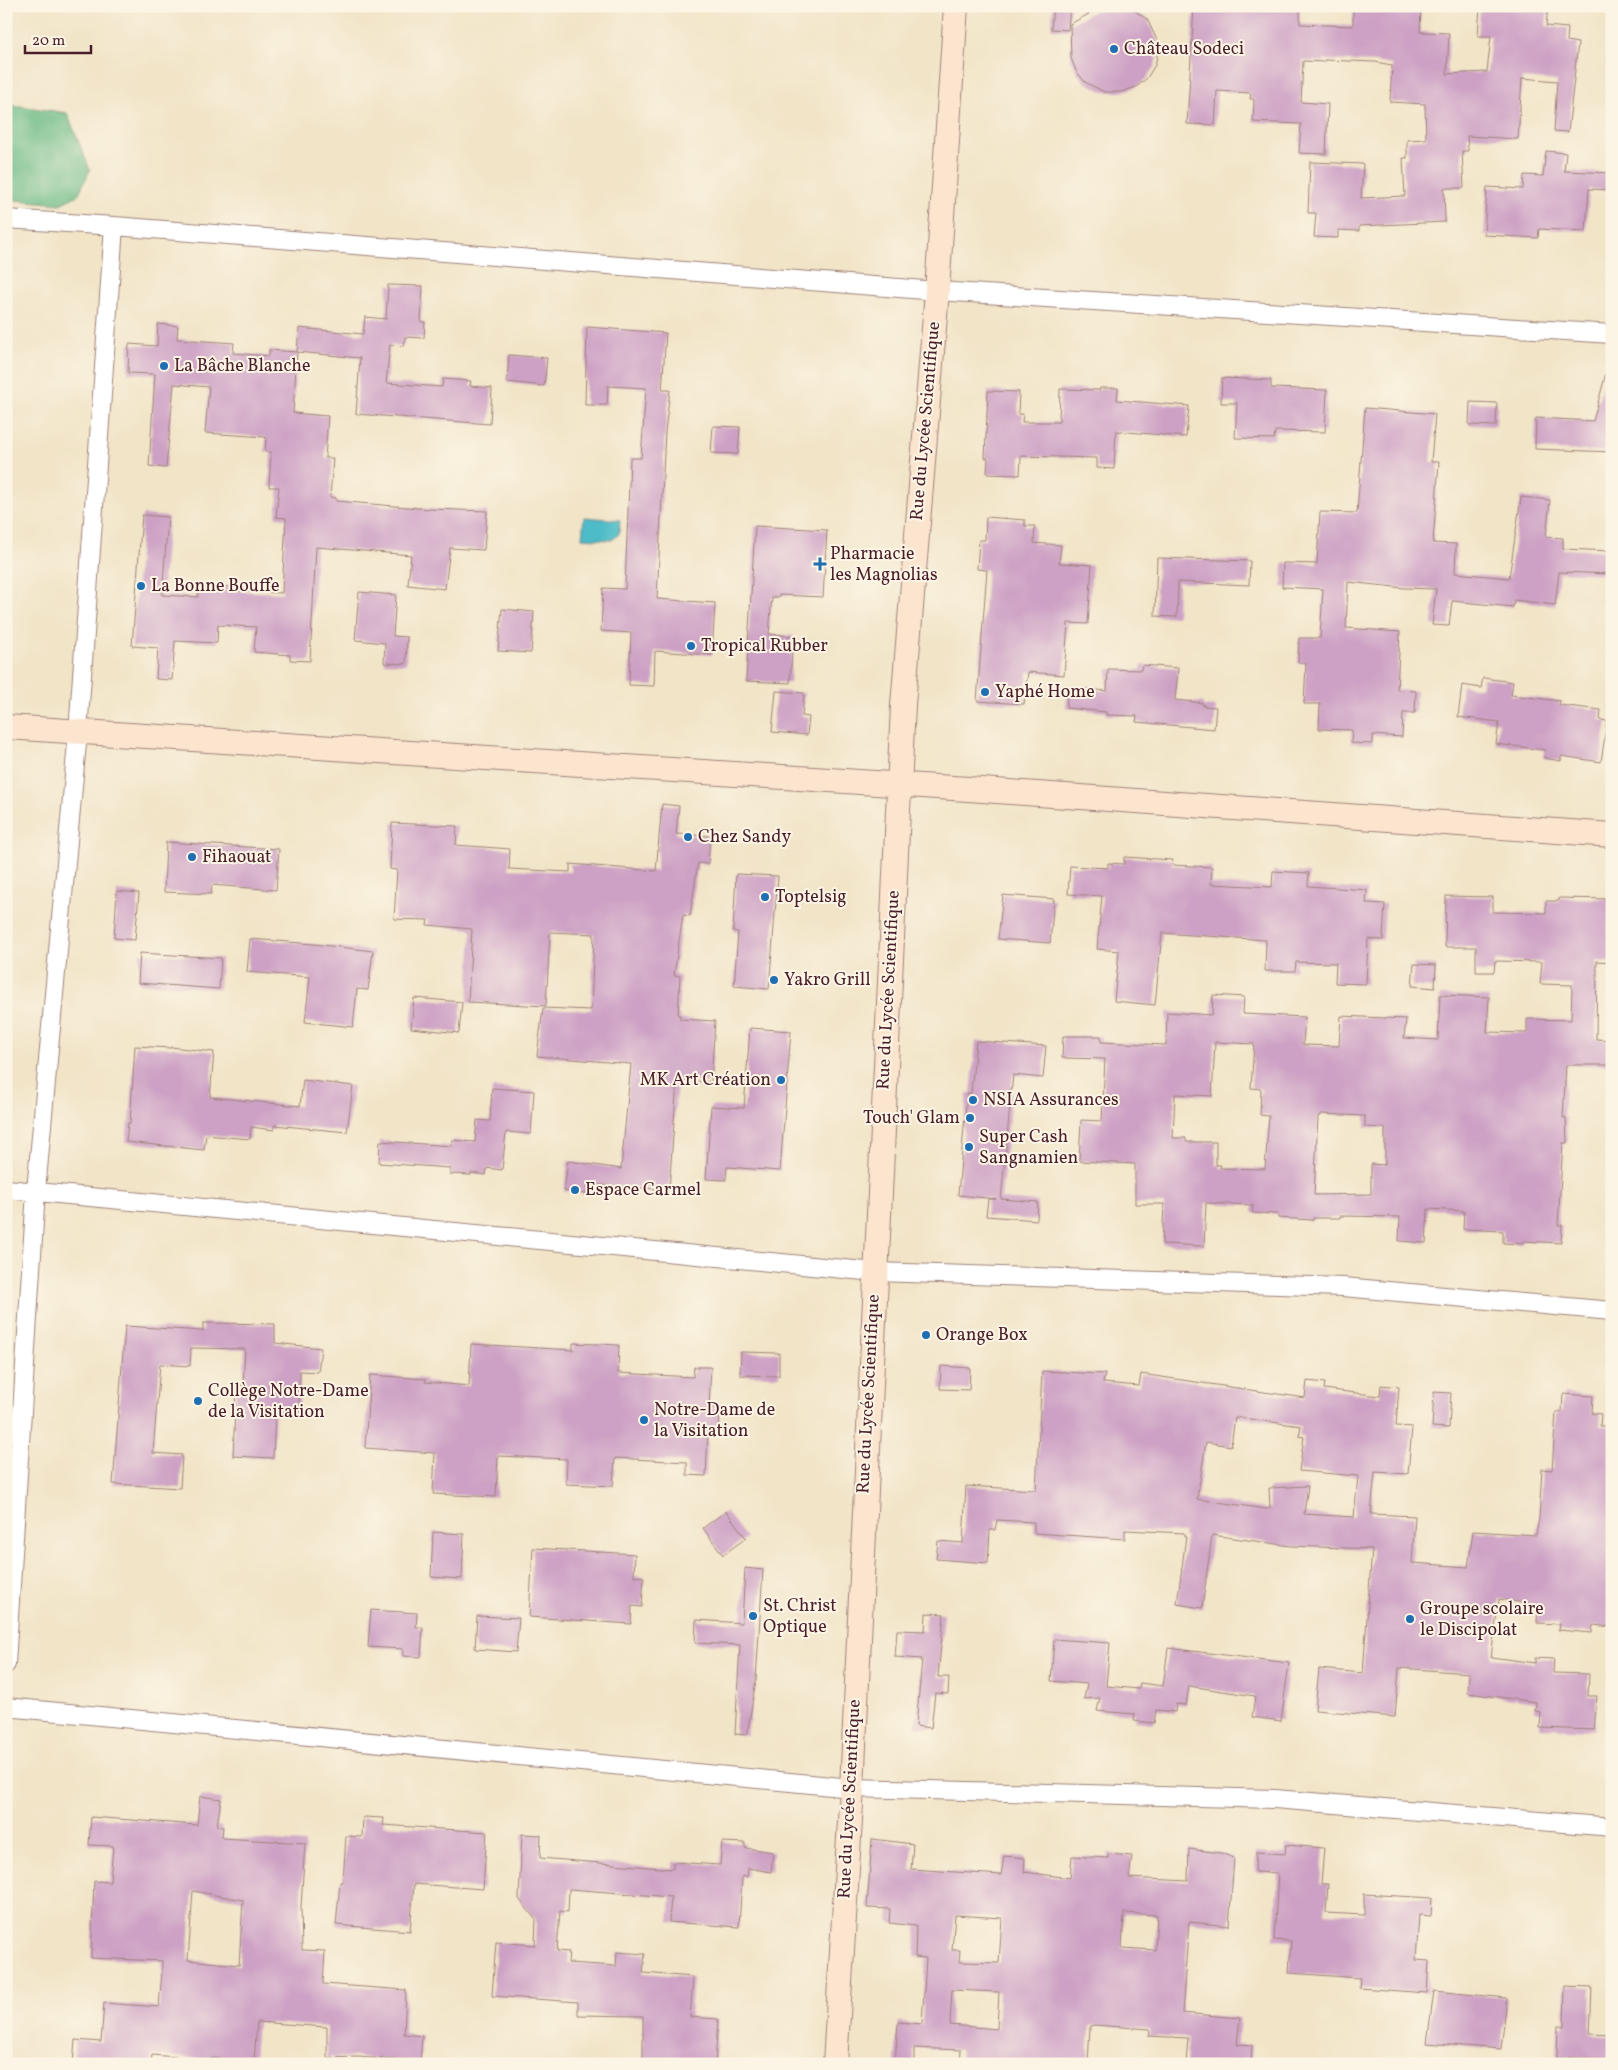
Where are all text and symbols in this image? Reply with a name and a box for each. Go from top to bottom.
scale bar [25,22,91,54]
text: 20 m [32,31,65,52]
place label: Château Sodeci [1124,37,1244,62]
marker: Château Sodeci [1108,43,1120,55]
street label: Rue du Lycée Scientifique [905,320,947,522]
place label: La Bâche Blanche [174,354,310,379]
marker: La Bâche Blanche [158,360,170,372]
place label: Pharmacie les Magnolias [830,542,938,588]
marker: Pharmacie les Magnolias [814,558,826,570]
place label: La Bonne Bouffe [151,574,280,599]
marker: La Bonne Bouffe [135,580,147,592]
place label: Tropical Rubber [701,634,828,659]
marker: Tropical Rubber [685,640,697,652]
place label: Yaphé Home [995,680,1095,705]
marker: Yaphé Home [979,686,991,698]
place label: Chez Sandy [698,825,791,850]
marker: Chez Sandy [682,831,694,843]
place label: Fihaouat [202,845,271,870]
marker: Fihaouat [186,851,198,863]
place label: Toptelsig [775,885,847,910]
street label: Rue du Lycée Scientifique [871,890,907,1090]
marker: Toptelsig [759,891,771,903]
place label: Yakro Grill [784,968,871,993]
marker: Yakro Grill [768,974,780,986]
place label: MK Art Création [640,1068,771,1093]
marker: MK Art Création [775,1074,787,1086]
place label: NSIA Assurances [983,1088,1119,1113]
marker: NSIA Assurances [967,1094,979,1106]
place label: Touch' Glam [863,1106,960,1131]
marker: Touch' Glam [964,1112,976,1124]
place label: Super Cash Sangnamien [979,1125,1078,1171]
marker: Super Cash Sangnamien [963,1141,975,1153]
place label: Espace Carmel [585,1178,701,1203]
marker: Espace Carmel [569,1184,581,1196]
street label: Rue du Lycée Scientifique [851,1294,887,1494]
place label: Orange Box [936,1323,1028,1348]
marker: Orange Box [920,1329,932,1341]
place label: Collège Notre-Dame de la Visitation [208,1379,369,1425]
marker: Collège Notre-Dame de la Visitation [192,1395,204,1407]
place label: Notre-Dame de la Visitation [654,1398,775,1444]
marker: Notre-Dame de la Visitation [638,1414,650,1426]
place label: St. Christ Optique [763,1594,837,1640]
place label: Groupe scolaire le Discipolat [1420,1597,1544,1643]
marker: St. Christ Optique [747,1610,759,1622]
marker: Groupe scolaire le Discipolat [1404,1613,1416,1625]
street label: Rue du Lycée Scientifique [832,1699,868,1899]

